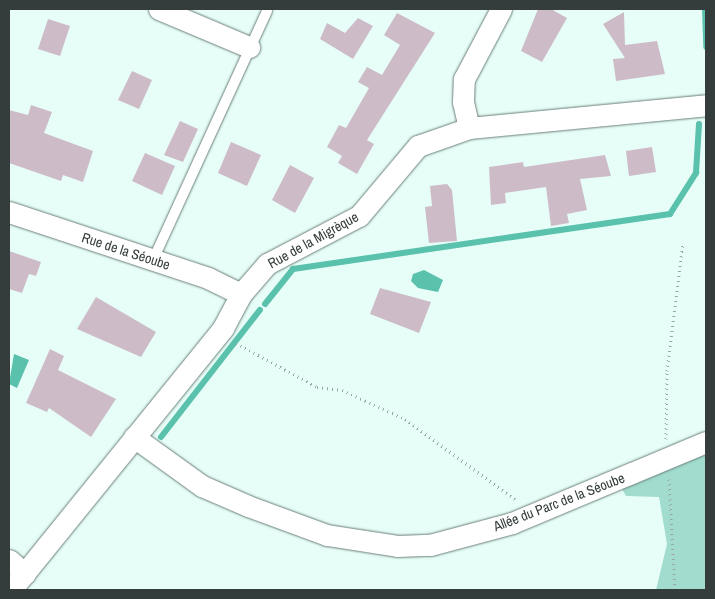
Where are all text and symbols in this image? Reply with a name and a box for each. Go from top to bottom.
street label: Rue de la Migrèque [265,208,361,272]
street label: Rue de la Séoube [80,229,172,273]
street label: Allée du Parc de la Séoube [491,469,627,535]

